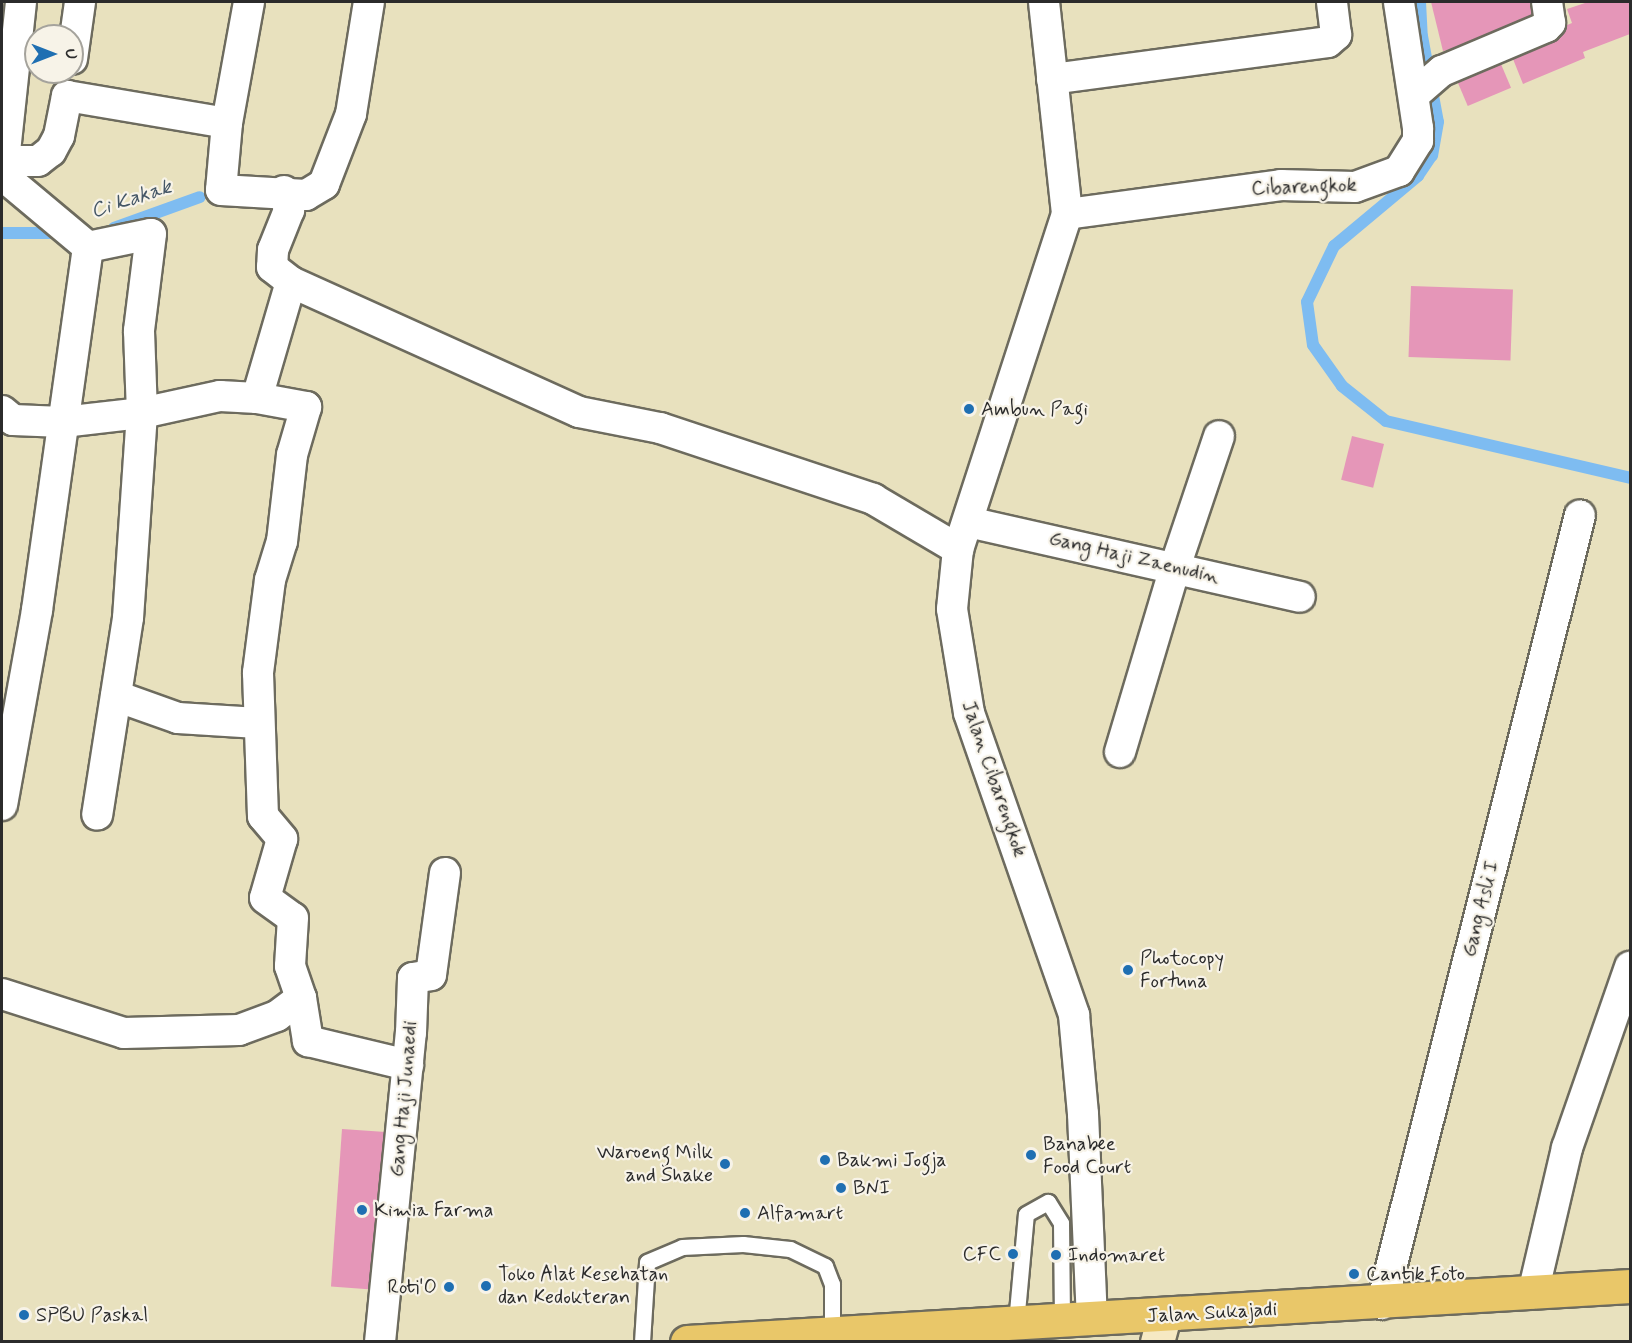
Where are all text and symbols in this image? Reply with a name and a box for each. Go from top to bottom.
north arrow [24,24,84,84]
text: U [60,49,81,59]
street label: Cibarengkok [1251,173,1357,201]
water label: Ci Kakak [87,174,175,224]
place label: Ambun Pagi [981,397,1086,421]
marker: Ambun Pagi [962,402,976,416]
street label: Gang Haji Zaenudin [1048,527,1220,589]
street label: Jalan Cibarengkok [956,698,1032,860]
street label: Gang Asli I [1457,858,1505,960]
place label: Photocopy Fortuna [1140,946,1224,993]
marker: Photocopy Fortuna [1121,963,1135,977]
street label: Gang Haji Junaedi [385,1020,423,1178]
place label: Banabee Food Court [1043,1132,1133,1179]
place label: Waroeng Milk and Shake [597,1140,713,1187]
place label: Bakmi Jogja [837,1148,947,1172]
marker: Banabee Food Court [1024,1148,1038,1162]
marker: Bakmi Jogja [818,1153,832,1167]
marker: Waroeng Milk and Shake [718,1157,732,1171]
place label: BNI [853,1176,890,1200]
marker: BNI [834,1181,848,1195]
place label: Kimia Farma [374,1198,494,1222]
place label: Alfamart [757,1201,843,1225]
marker: Kimia Farma [355,1203,369,1217]
marker: Alfamart [738,1206,752,1220]
place label: CFC [963,1242,1001,1266]
place label: Indomaret [1068,1243,1165,1267]
marker: CFC [1006,1247,1020,1261]
marker: Indomaret [1049,1248,1063,1262]
place label: Toko Alat Kesehatan dan Kedokteran [498,1262,675,1309]
place label: Cantik Foto [1366,1262,1462,1286]
marker: Cantik Foto [1347,1267,1361,1281]
place label: Roti'O [387,1275,437,1299]
marker: Toko Alat Kesehatan dan Kedokteran [479,1279,493,1293]
marker: Roti'O [442,1280,456,1294]
street label: Jalan Sukajadi [1146,1298,1278,1328]
place label: SPBU Paskal [36,1303,146,1327]
marker: SPBU Paskal [17,1308,31,1322]

